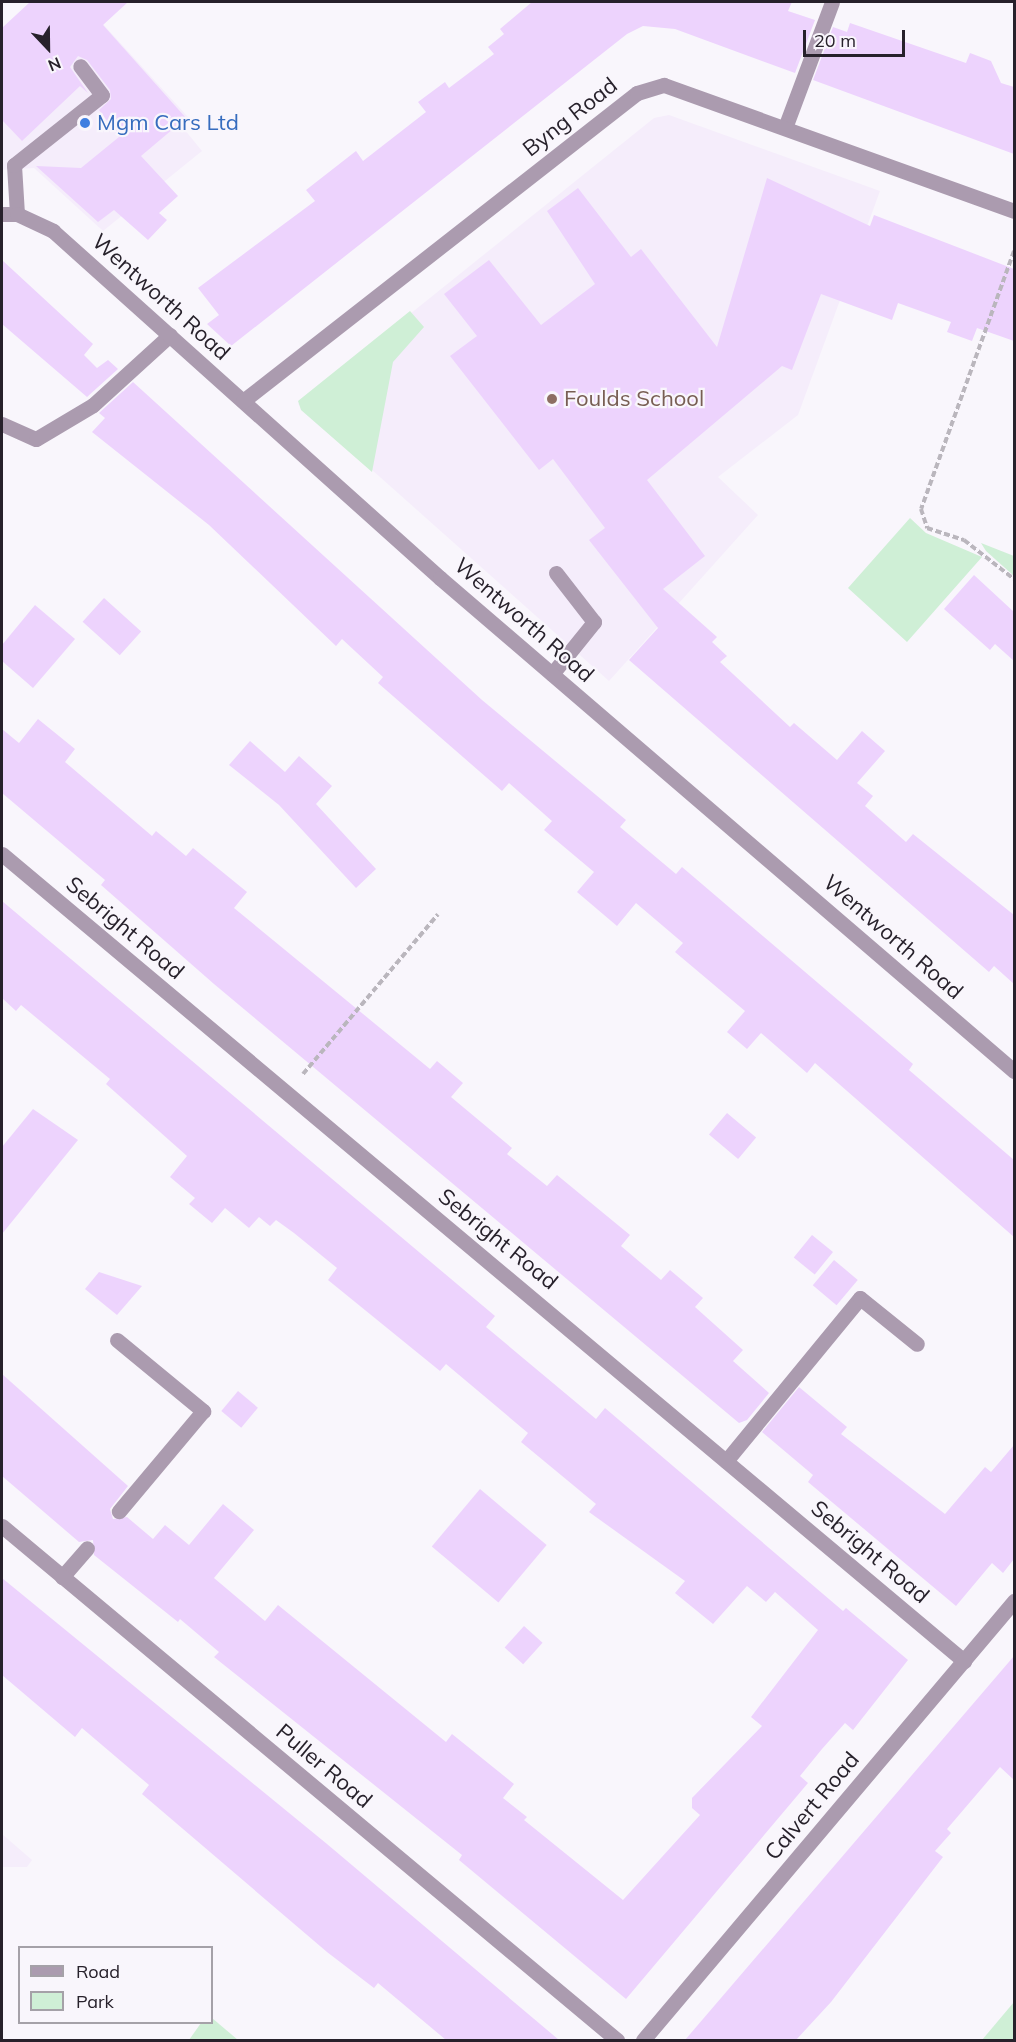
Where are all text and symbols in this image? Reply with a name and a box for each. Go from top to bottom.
north arrow [18,18,78,78]
scale bar [806,18,908,56]
text: 20 m [814,29,856,52]
text: N [45,53,64,76]
street label: Byng Road [518,72,622,162]
place label: Mgm Cars Ltd [97,110,239,136]
marker: Mgm Cars Ltd [78,116,92,130]
street label: Wentworth Road [87,228,235,366]
place label: Foulds School [564,386,704,412]
marker: Foulds School [545,392,559,406]
street label: Wentworth Road [449,552,599,688]
street label: Wentworth Road [818,869,968,1005]
street label: Sebright Road [61,871,189,985]
street label: Sebright Road [433,1183,563,1295]
street label: Sebright Road [806,1495,934,1609]
street label: Puller Road [271,1718,377,1814]
street label: Calvert Road [759,1747,865,1865]
legend [18,1946,213,2024]
text: Road [76,1960,120,1983]
text: Park [76,1990,114,2013]

